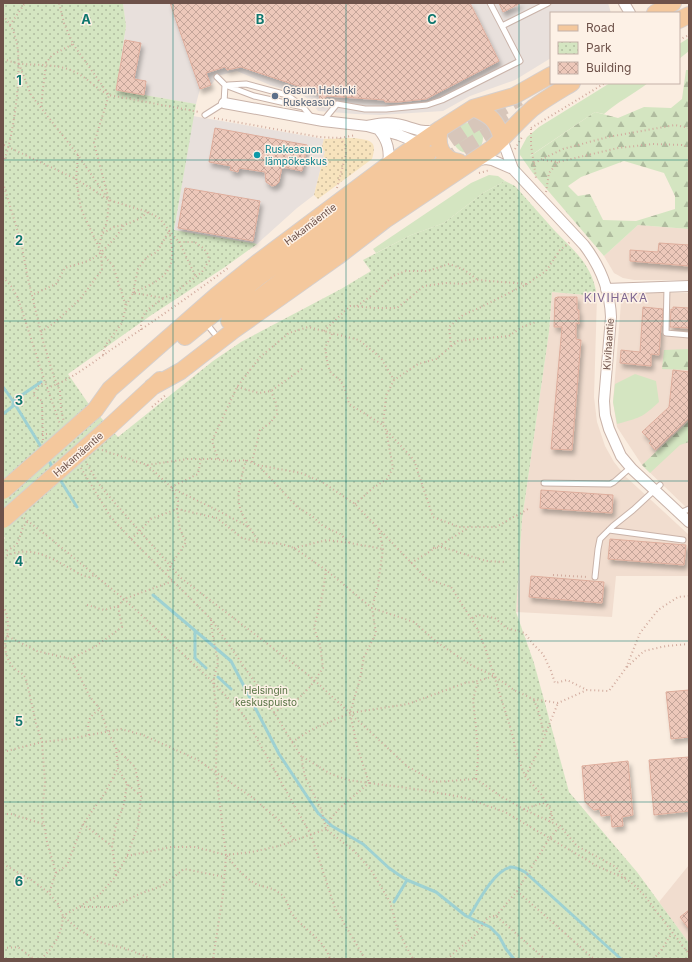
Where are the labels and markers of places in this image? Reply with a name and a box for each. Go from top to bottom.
place label: Gasum Helsinki Ruskeasuo [283,84,356,108]
marker: Gasum Helsinki Ruskeasuo [270,91,280,101]
place label: Ruskeasuon lämpökeskus [265,143,327,167]
marker: Ruskeasuon lämpökeskus [252,150,262,160]

